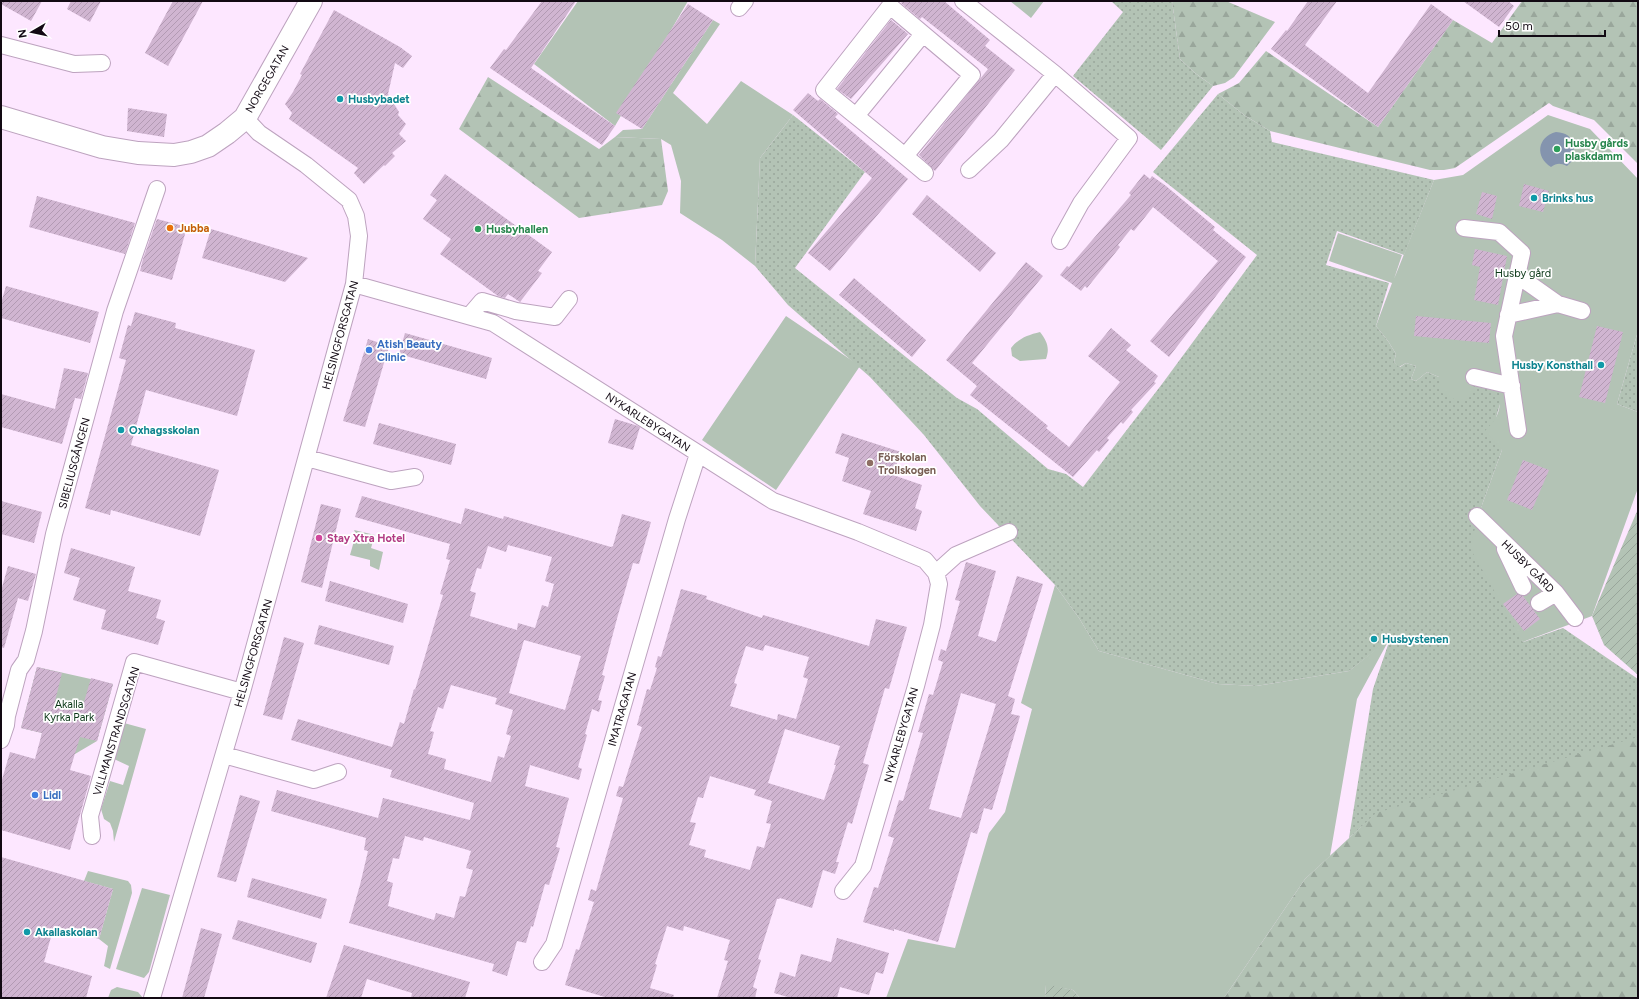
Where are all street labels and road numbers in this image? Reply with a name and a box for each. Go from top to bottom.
street label: NORGEGATAN [243,43,292,115]
street label: HELSINGFORSGATAN [320,279,361,391]
street label: NYKARLEBYGATAN [603,390,693,455]
street label: SIBELIUSGÅNGEN [55,416,93,510]
street label: HUSBY GÅRD [1499,537,1558,596]
street label: HELSINGFORSGATAN [232,597,275,709]
street label: VILLMANSTRANDSGATAN [91,665,142,797]
street label: IMATRAGATAN [606,671,639,748]
street label: NYKARLEBYGATAN [882,686,921,784]

